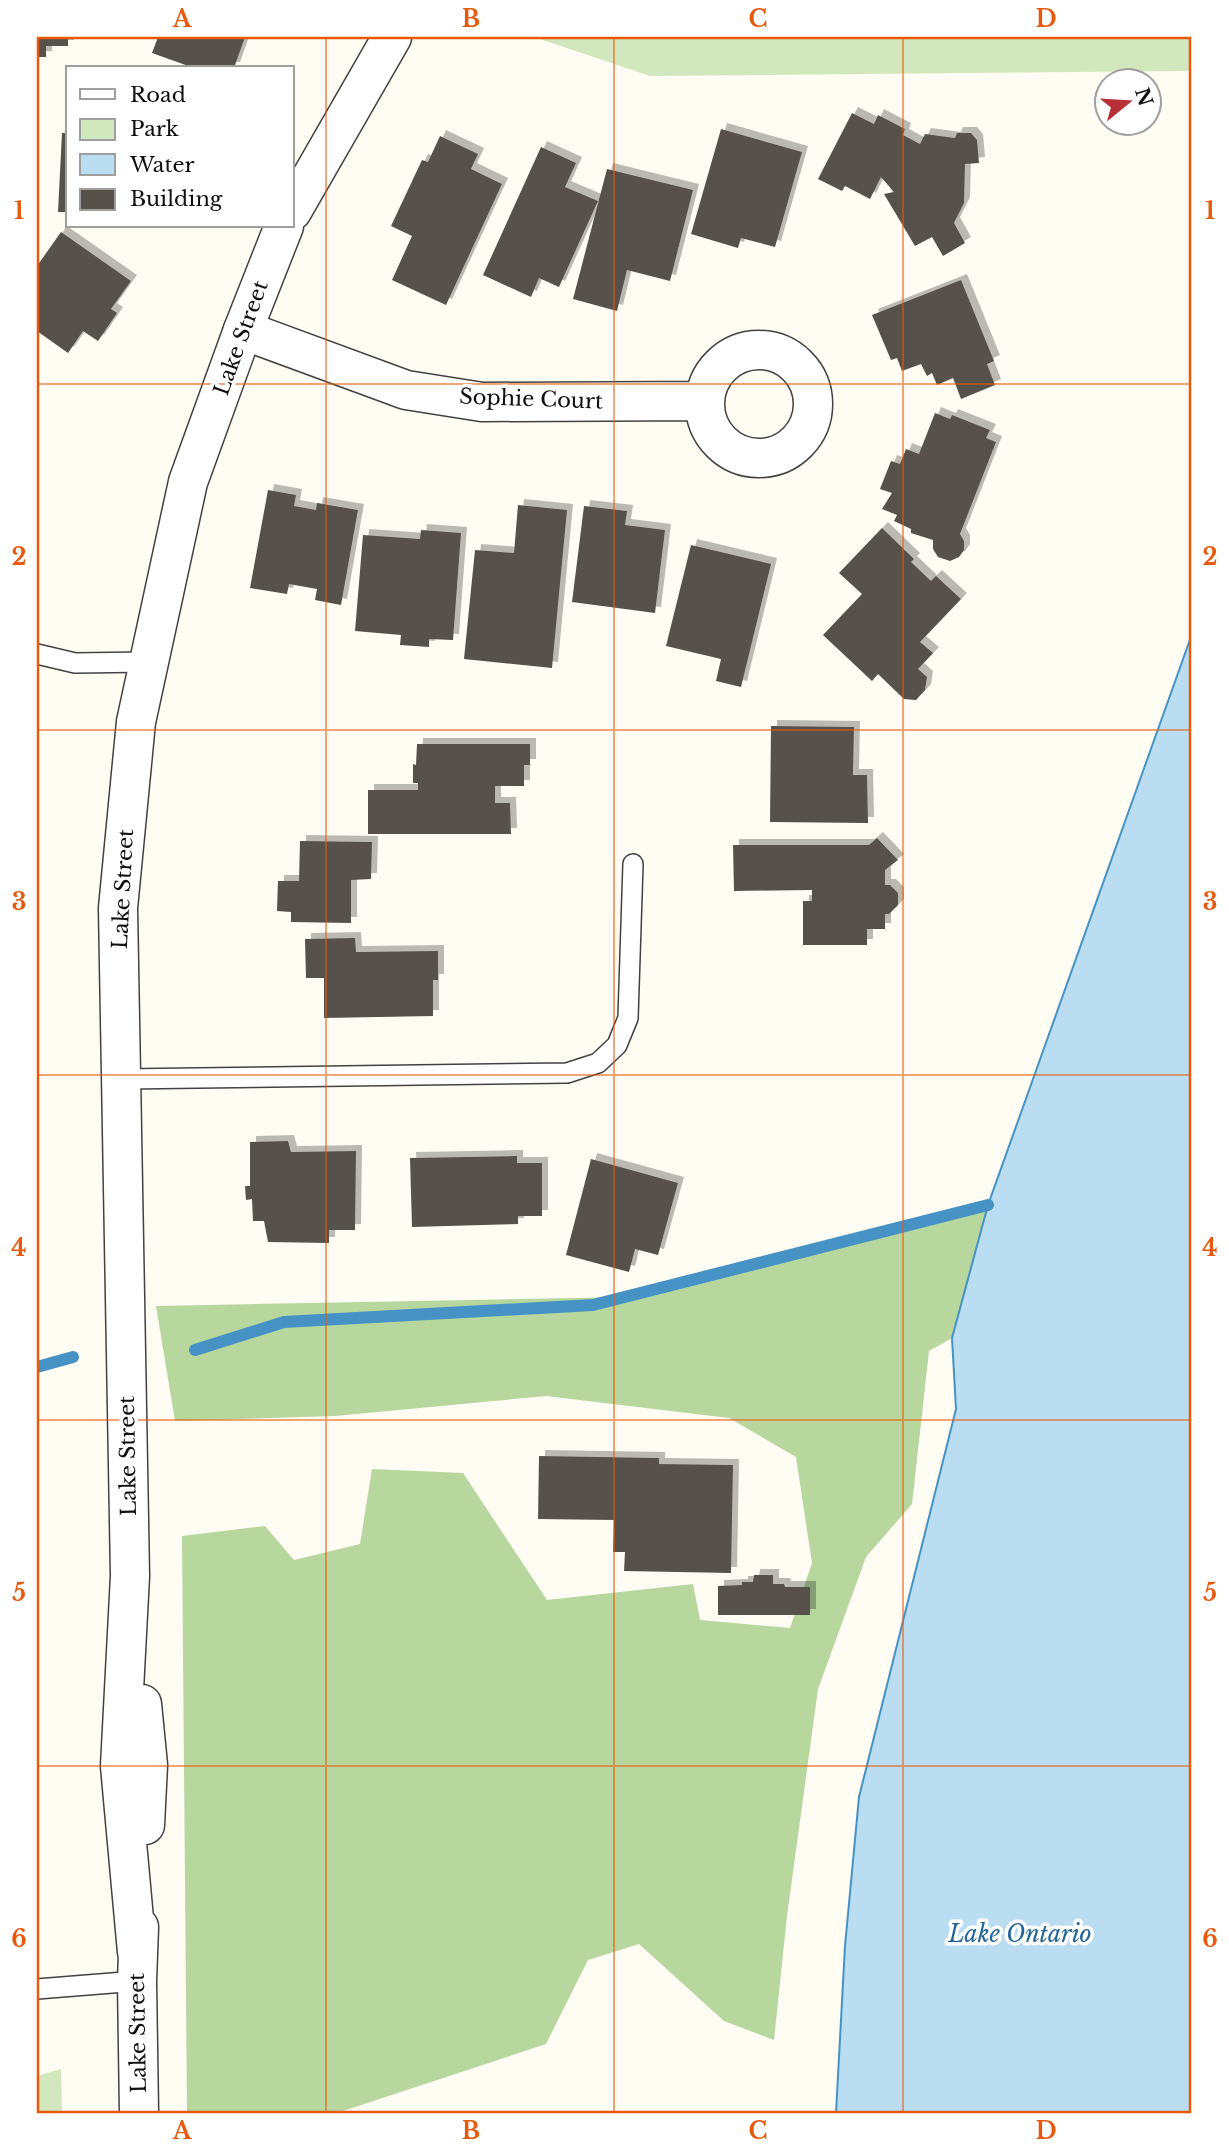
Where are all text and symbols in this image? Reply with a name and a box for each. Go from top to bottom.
text: A [172,5,193,33]
text: B [462,5,480,33]
text: C [749,5,767,33]
text: D [1035,5,1057,33]
legend [66,66,294,228]
north arrow [1092,66,1162,136]
text: Road [130,82,186,108]
text: N [1130,85,1157,109]
text: Park [130,116,179,142]
text: Water [129,152,194,178]
text: Building [130,186,223,212]
text: 1 [14,197,24,225]
text: 1 [1205,197,1215,225]
street label: Lake Street [208,277,274,399]
street label: Sophie Court [459,383,603,415]
text: 2 [12,543,26,571]
text: 2 [1203,543,1217,571]
street label: Lake Street [107,828,139,950]
text: 3 [12,888,26,916]
text: 3 [1203,888,1217,916]
text: 4 [11,1234,27,1262]
text: 4 [1202,1234,1218,1262]
street label: Lake Street [114,1396,142,1516]
text: 5 [12,1579,26,1607]
text: 5 [1203,1579,1217,1607]
water label: Lake Ontario [947,1920,1092,1948]
text: 6 [11,1925,27,1953]
text: 6 [1202,1925,1218,1953]
street label: Lake Street [124,1973,152,2093]
text: A [172,2117,193,2145]
text: B [462,2117,480,2145]
text: C [749,2117,767,2145]
text: D [1035,2117,1057,2145]

